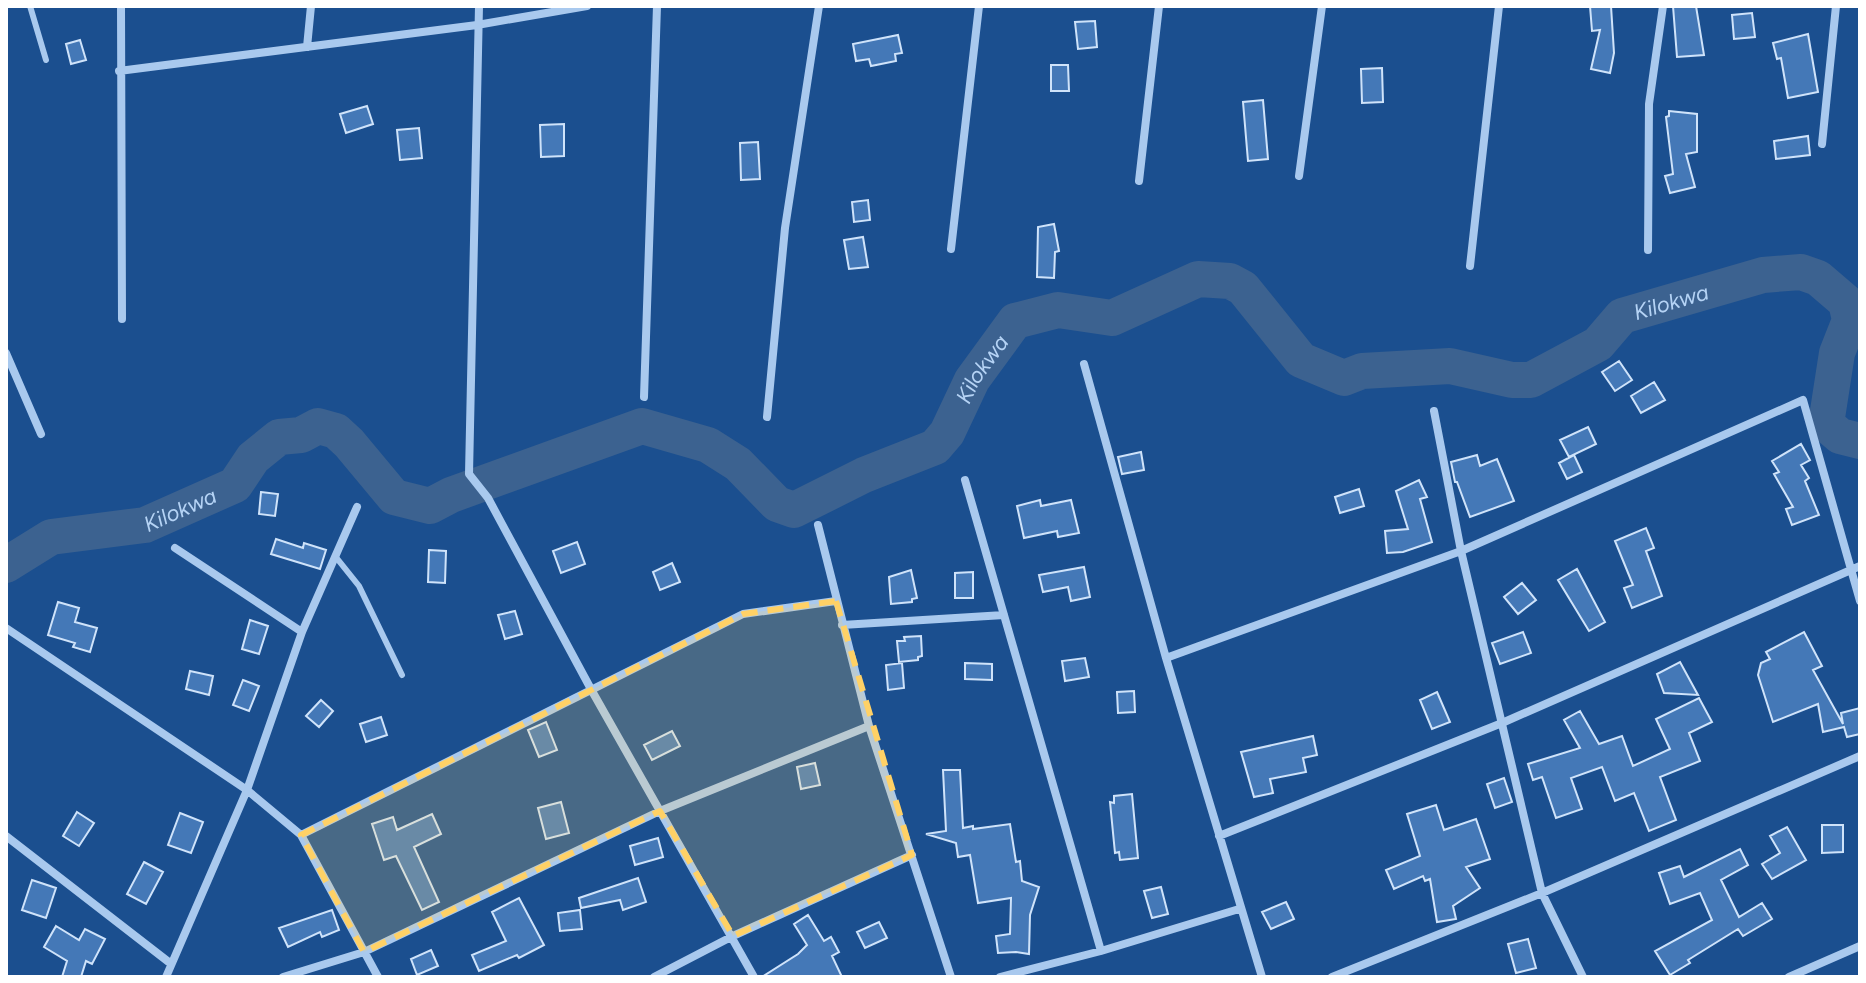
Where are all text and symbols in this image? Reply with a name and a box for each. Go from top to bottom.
water label: Kilokwa [1630,278,1712,325]
water label: Kilokwa [949,329,1014,408]
water label: Kilokwa [139,481,221,537]

